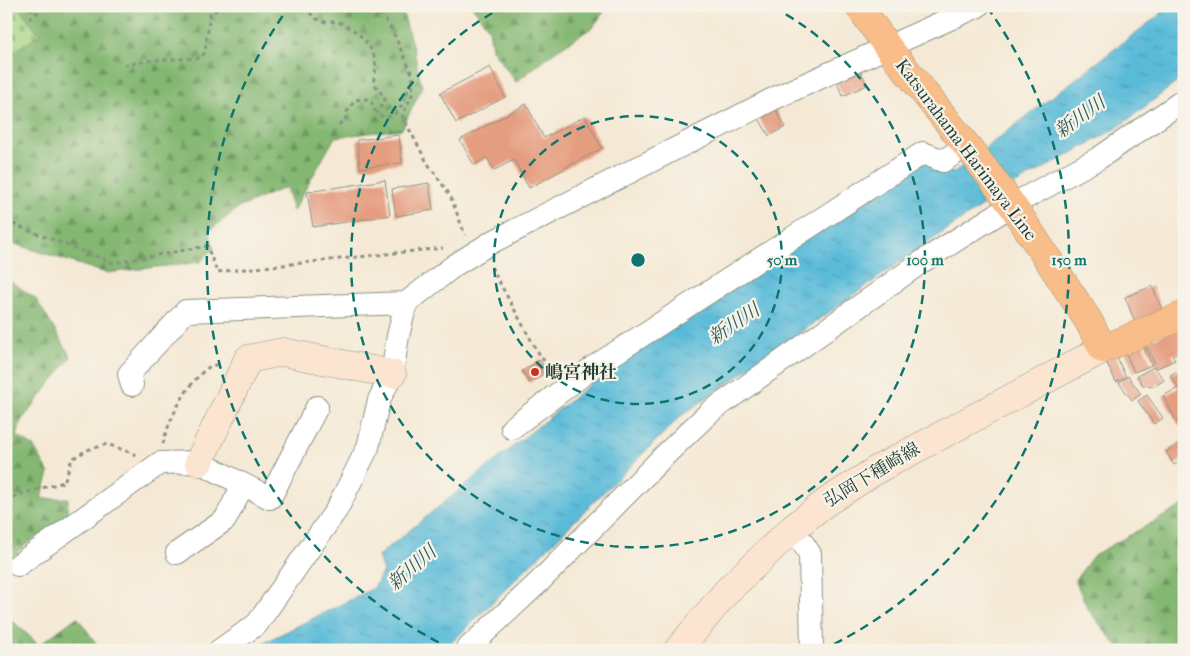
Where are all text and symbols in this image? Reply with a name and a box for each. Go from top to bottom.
street label: Katsurahama Harimaya Line [891,55,1041,245]
water label: 新川川 [1050,90,1111,143]
centre of rings [629,251,647,269]
text: 50 m [767,251,798,269]
text: 100 m [906,251,944,269]
text: 150 m [1051,251,1087,269]
water label: 新川川 [704,298,765,349]
place label: 嶋宮神社 [545,362,617,383]
marker: 嶋宮神社 [529,366,541,378]
street label: 弘岡下種崎線 [820,438,924,512]
water label: 新川川 [383,540,442,595]

